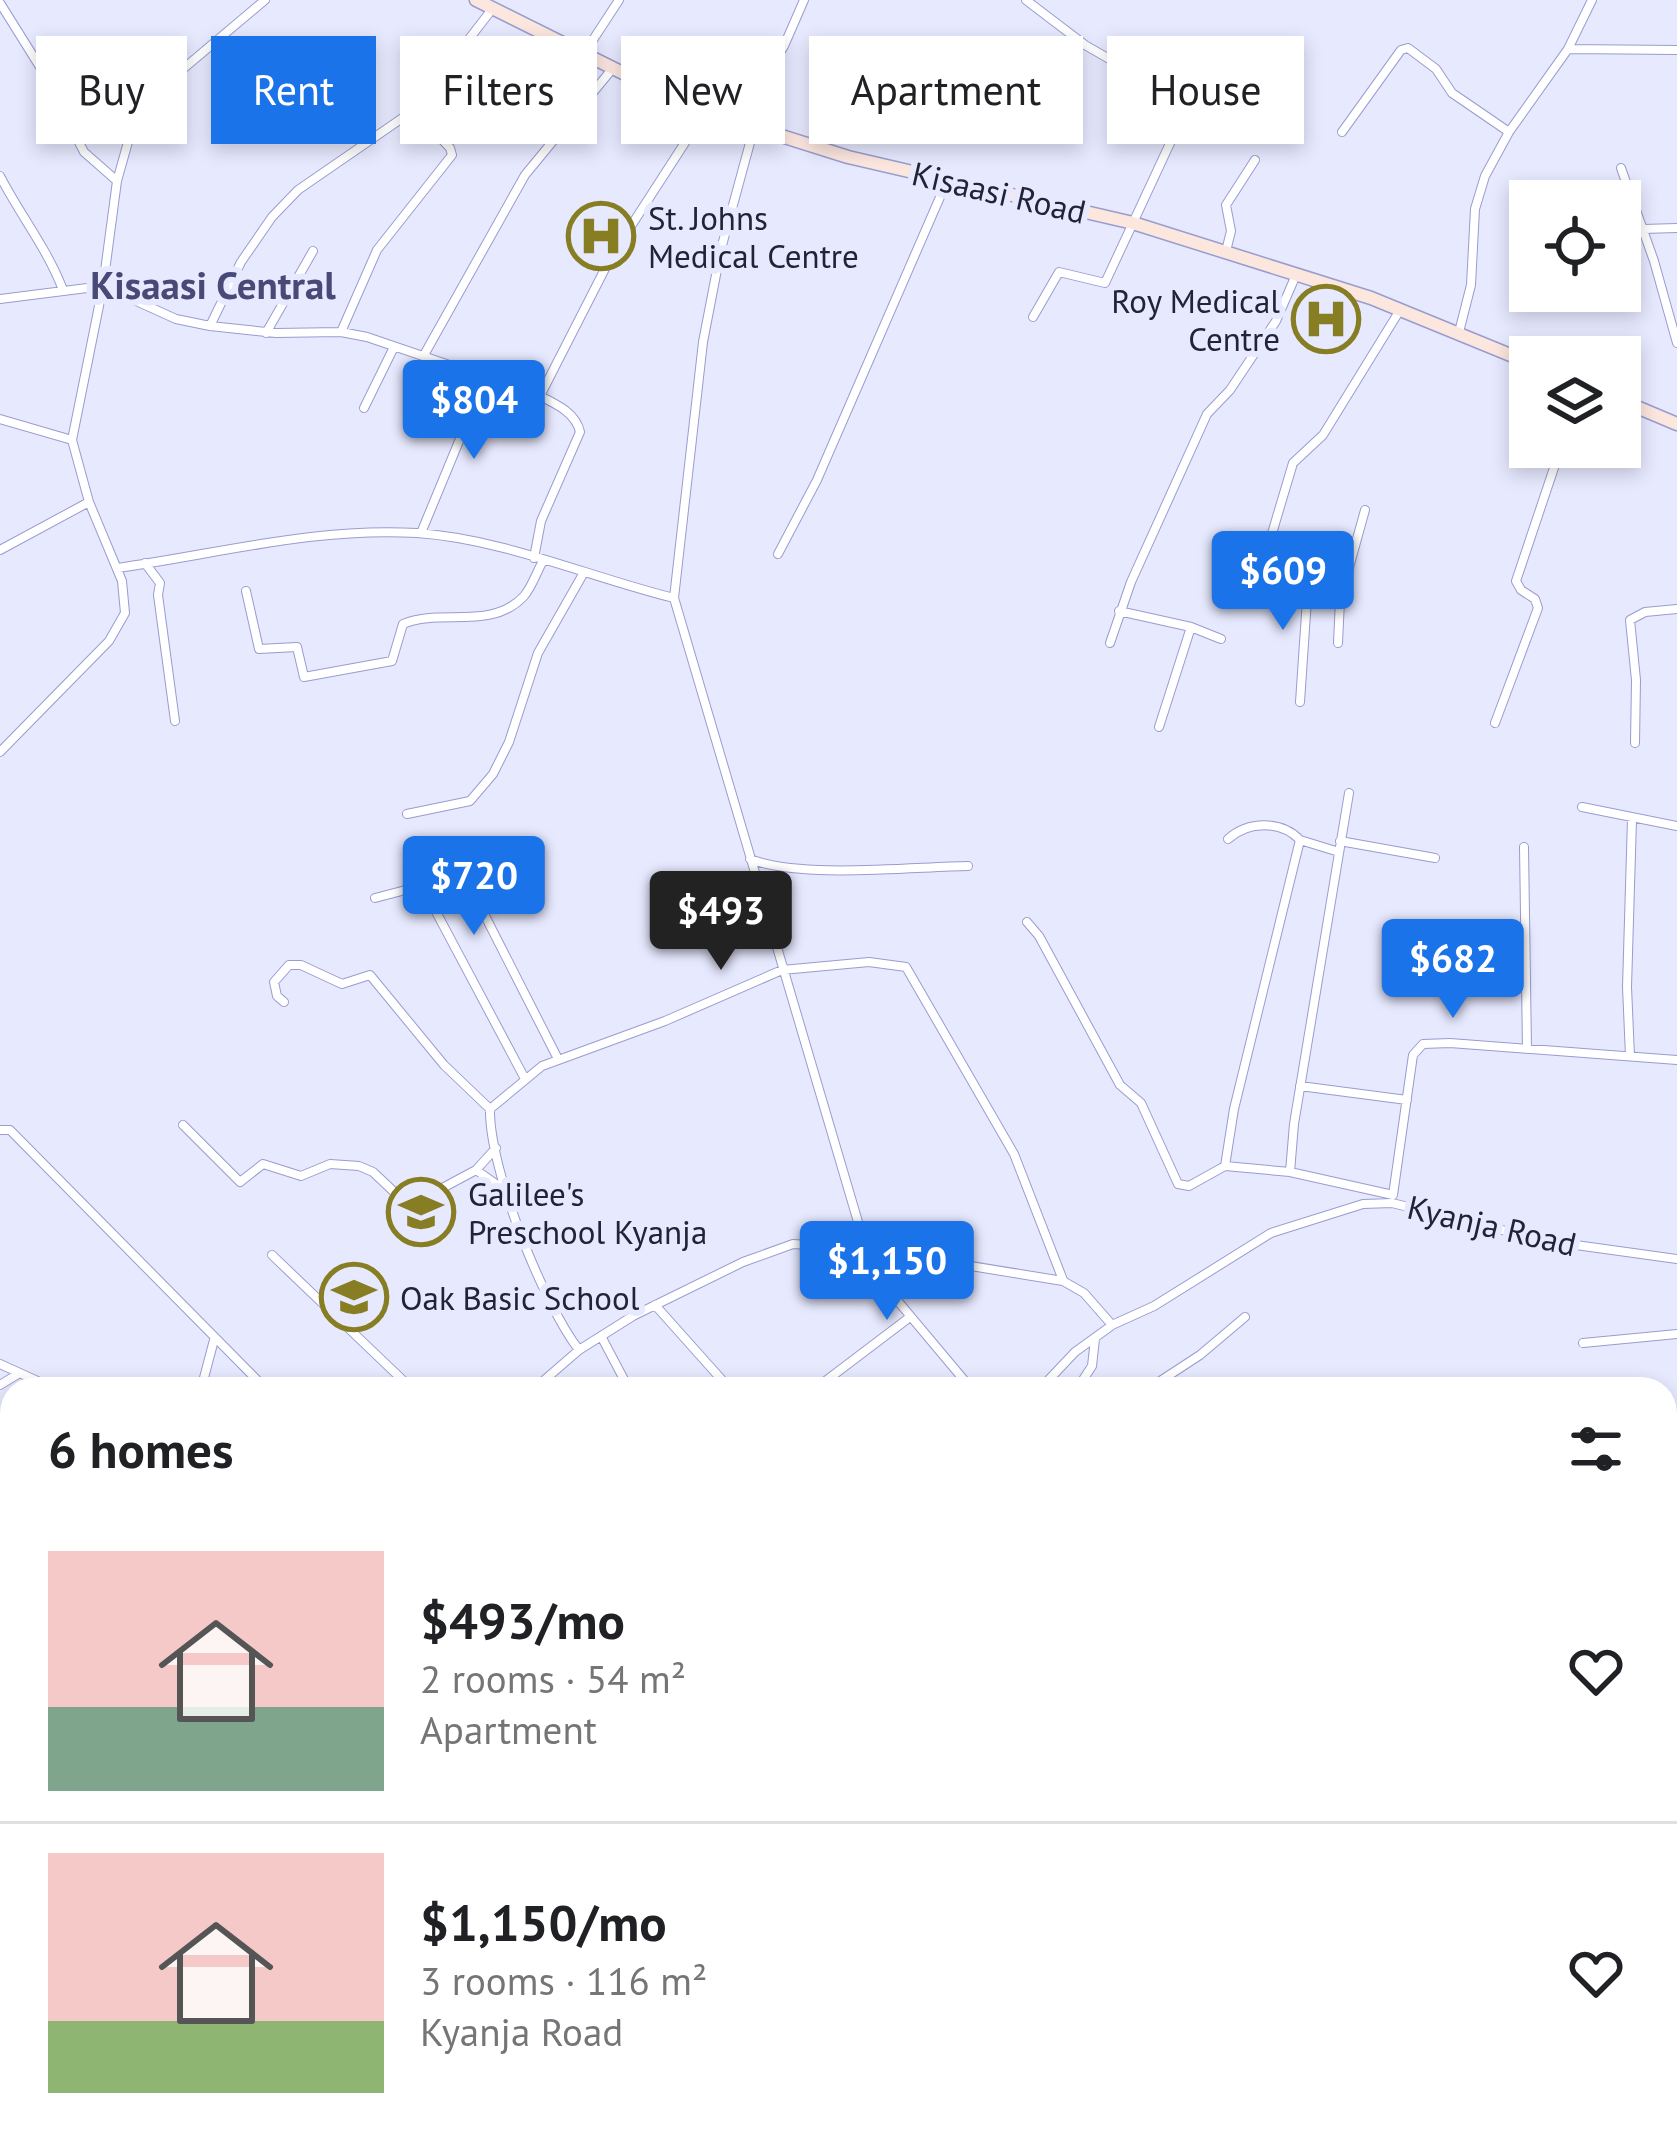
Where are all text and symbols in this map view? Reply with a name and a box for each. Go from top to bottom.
chip: Buy [36,36,187,144]
chip: Rent [211,36,376,144]
chip: Filters [400,36,597,144]
chip: New [621,36,785,144]
chip: Apartment [809,36,1083,144]
chip: House [1107,36,1304,144]
street label: Kisaasi Road [908,151,1090,233]
map controls [1509,180,1641,468]
button: locate [1509,180,1641,312]
place label: St. Johns Medical Centre [648,196,859,277]
hospital icon: St. Johns Medical Centre [566,201,636,271]
district label: Kisaasi Central [90,259,336,310]
place label: Roy Medical Centre [1111,279,1280,360]
hospital icon: Roy Medical Centre [1291,284,1361,354]
button: layers [1509,336,1641,468]
pin: $804 [403,360,545,462]
text: $804 [430,373,518,424]
pin: $609 [1212,531,1354,633]
text: $609 [1239,544,1327,595]
pin: $720 [403,836,545,938]
text: $720 [430,849,518,900]
pin: $493 [650,871,792,973]
text: $493 [677,884,765,935]
pin: $682 [1382,919,1524,1021]
text: $682 [1409,932,1497,983]
place label: Galilee's Preschool Kyanja [468,1172,707,1253]
school or university icon: Galilee's Preschool Kyanja [386,1177,456,1247]
street label: Kyanja Road [1403,1185,1581,1265]
pin: $1,150 [789,1221,985,1323]
text: $1,150 [827,1234,947,1285]
school or university icon: Oak Basic School [319,1262,389,1332]
place label: Oak Basic School [400,1276,640,1319]
text: 6 homes [48,1416,234,1482]
icon: filters [1563,1416,1629,1482]
text: $493/mo [420,1587,625,1653]
icon: home [144,1599,288,1743]
icon: heart [1563,1638,1629,1704]
text: 2 rooms · 54 m² [420,1653,686,1704]
text: Apartment [420,1704,597,1755]
text: $1,150/mo [420,1889,667,1955]
icon: home [144,1901,288,2045]
icon: heart [1563,1940,1629,2006]
text: 3 rooms · 116 m² [420,1955,707,2006]
text: Kyanja Road [420,2006,623,2057]

